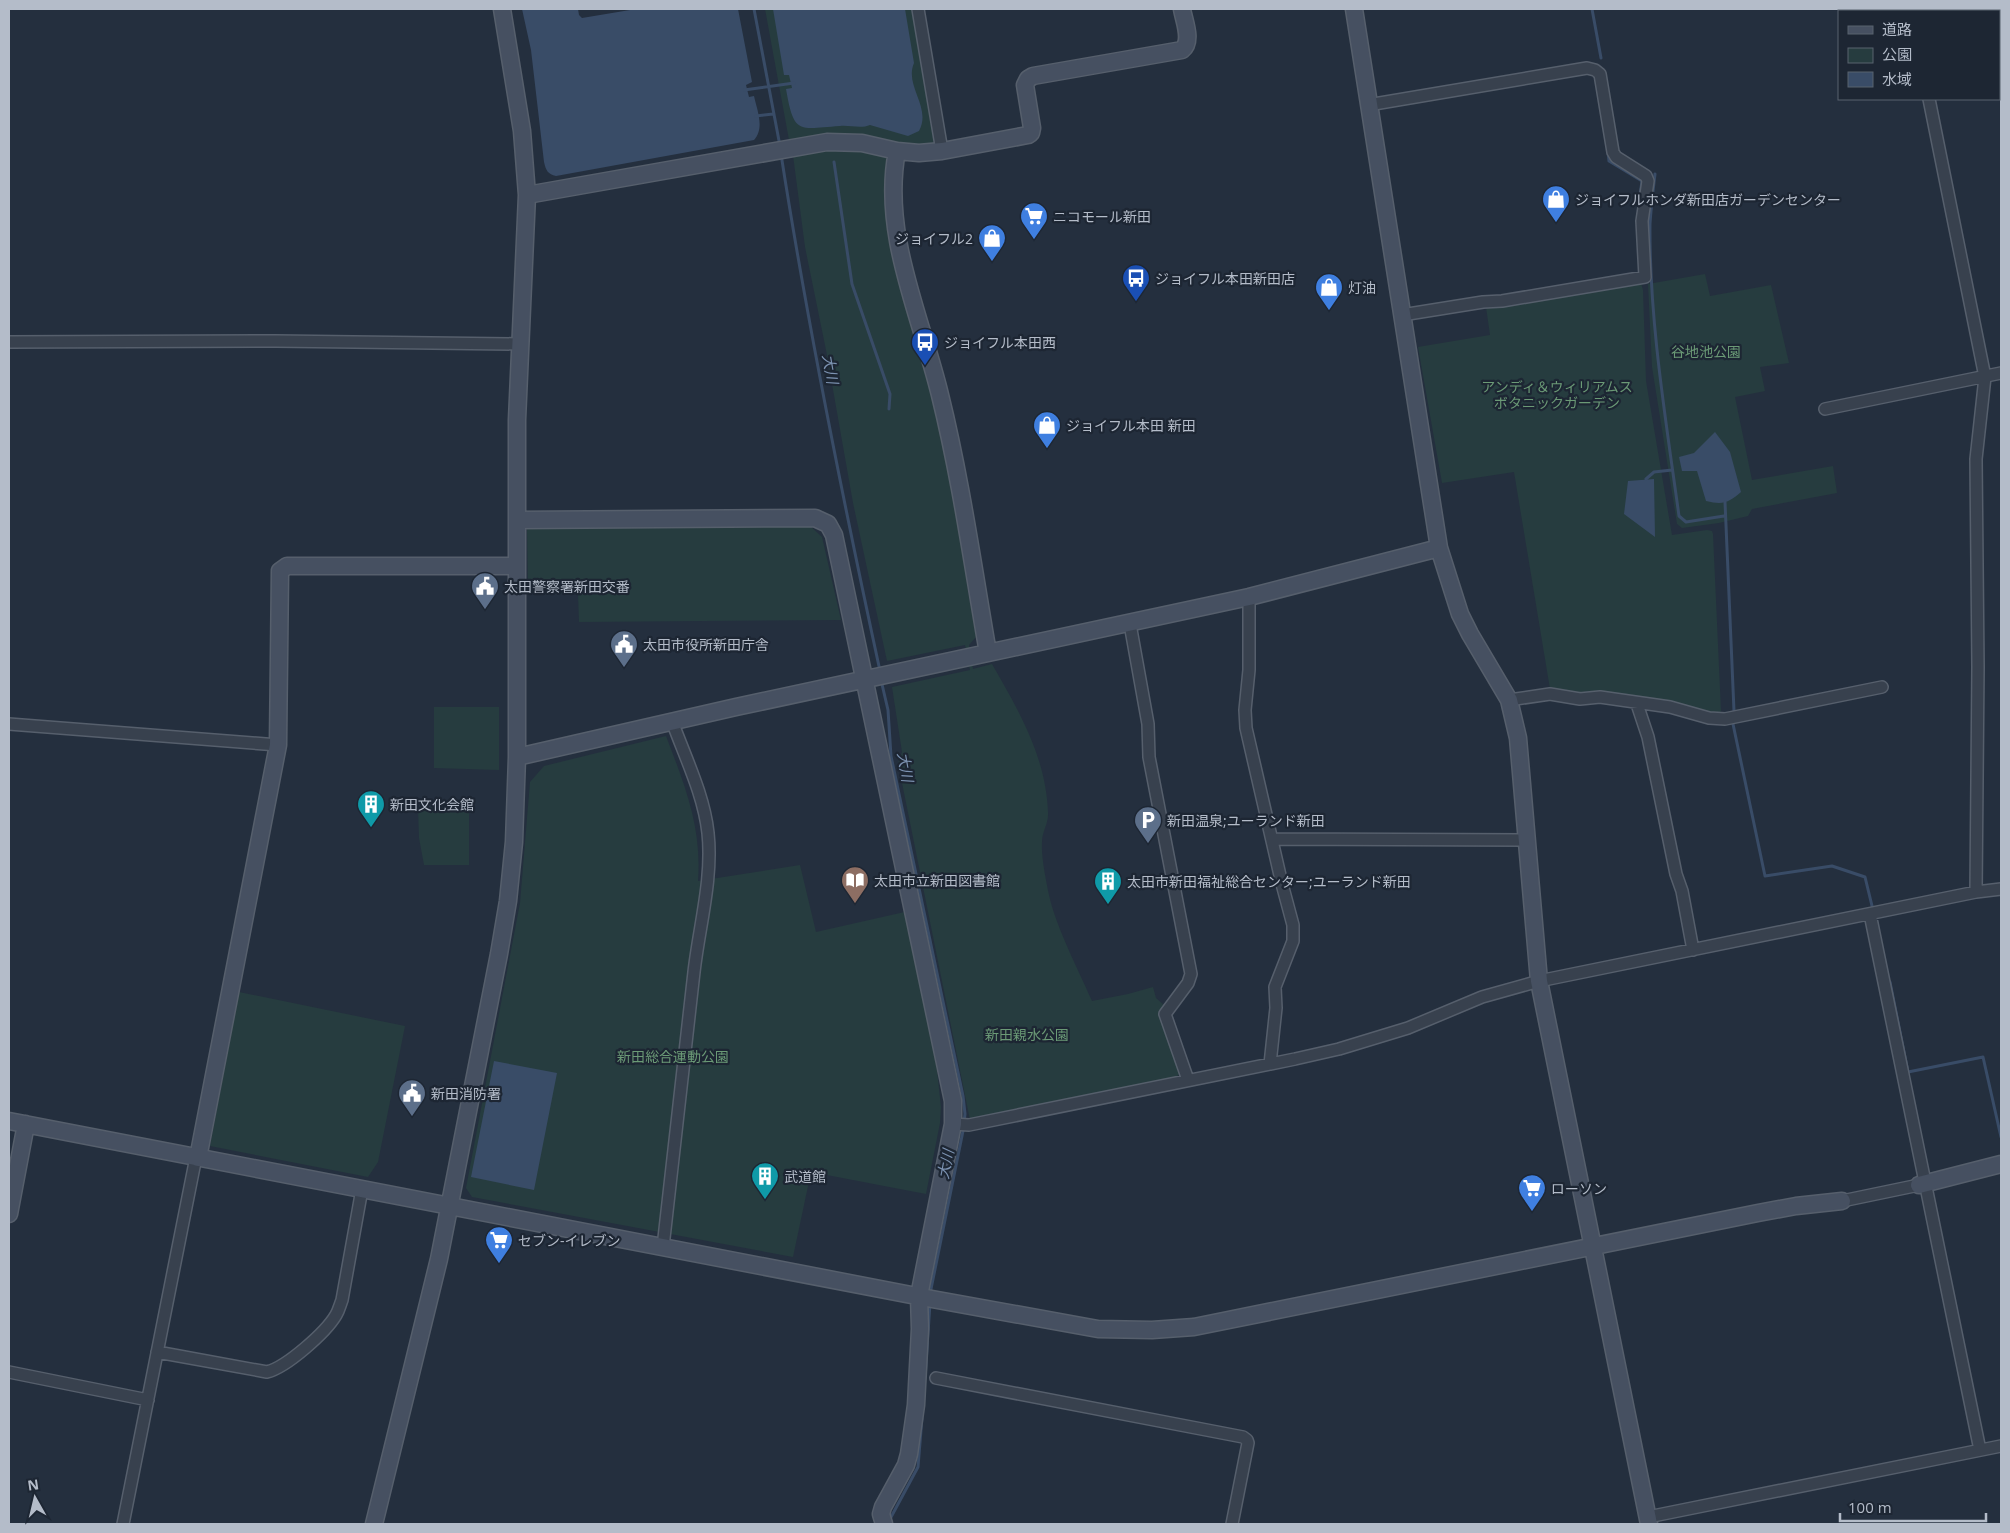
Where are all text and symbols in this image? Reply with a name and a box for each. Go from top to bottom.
legend [1838,10,2000,100]
text: 道路 [1882,19,1912,39]
text: 公園 [1882,44,1912,64]
text: 水域 [1882,69,1912,89]
shop icon: ジョイフルホンダ新田店ガーデンセンター [1541,184,1571,223]
place label: ジョイフルホンダ新田店ガーデンセンター [1575,190,1841,209]
supermarket icon: ニコモール新田 [1019,201,1049,240]
place label: ニコモール新田 [1053,207,1151,226]
shop icon: ジョイフル2 [977,223,1007,262]
place label: ジョイフル2 [895,229,973,248]
bus stop icon: ジョイフル本田新田店 [1121,263,1151,302]
place label: ジョイフル本田新田店 [1155,269,1295,288]
shop icon: 灯油 [1314,272,1344,311]
place label: 灯油 [1348,278,1376,297]
bus stop icon: ジョイフル本田西 [910,327,940,366]
place label: ジョイフル本田西 [944,333,1056,352]
park label: 谷地池公園 [1671,342,1741,361]
water label: 大川 [819,352,844,387]
park label: アンディ＆ウィリアムス ボタニックガーデン [1481,377,1633,412]
shop icon: ジョイフル本田 新田 [1032,410,1062,449]
place label: ジョイフル本田 新田 [1066,416,1196,435]
public building icon: 太田警察署新田交番 [470,571,500,610]
place label: 太田警察署新田交番 [504,577,630,596]
public building icon: 太田市役所新田庁舎 [609,629,639,668]
place label: 太田市役所新田庁舎 [643,635,769,654]
water label: 大川 [894,750,919,785]
building icon: 新田文化会館 [356,789,386,828]
place label: 新田文化会館 [390,795,474,814]
parking icon: 新田温泉;ユーランド新田 [1133,805,1163,844]
place label: 新田温泉;ユーランド新田 [1167,811,1325,830]
library icon: 太田市立新田図書館 [840,865,870,904]
building icon: 太田市新田福祉総合センター;ユーランド新田 [1093,866,1123,905]
place label: 太田市立新田図書館 [874,871,1000,890]
place label: 太田市新田福祉総合センター;ユーランド新田 [1127,872,1411,891]
park label: 新田親水公園 [985,1025,1069,1044]
park label: 新田総合運動公園 [617,1047,729,1066]
public building icon: 新田消防署 [397,1078,427,1117]
place label: 新田消防署 [431,1084,501,1103]
water label: 大川 [932,1145,958,1181]
building icon: 武道館 [750,1161,780,1200]
place label: 武道館 [784,1167,826,1186]
supermarket icon: ローソン [1517,1173,1547,1212]
place label: ローソン [1551,1179,1607,1198]
supermarket icon: セブン-イレブン [484,1225,514,1264]
place label: セブン-イレブン [518,1231,621,1250]
north arrow [10,1473,60,1523]
text: N [26,1474,40,1495]
scale bar [1840,1490,1986,1522]
text: 100 m [1848,1497,1892,1517]

